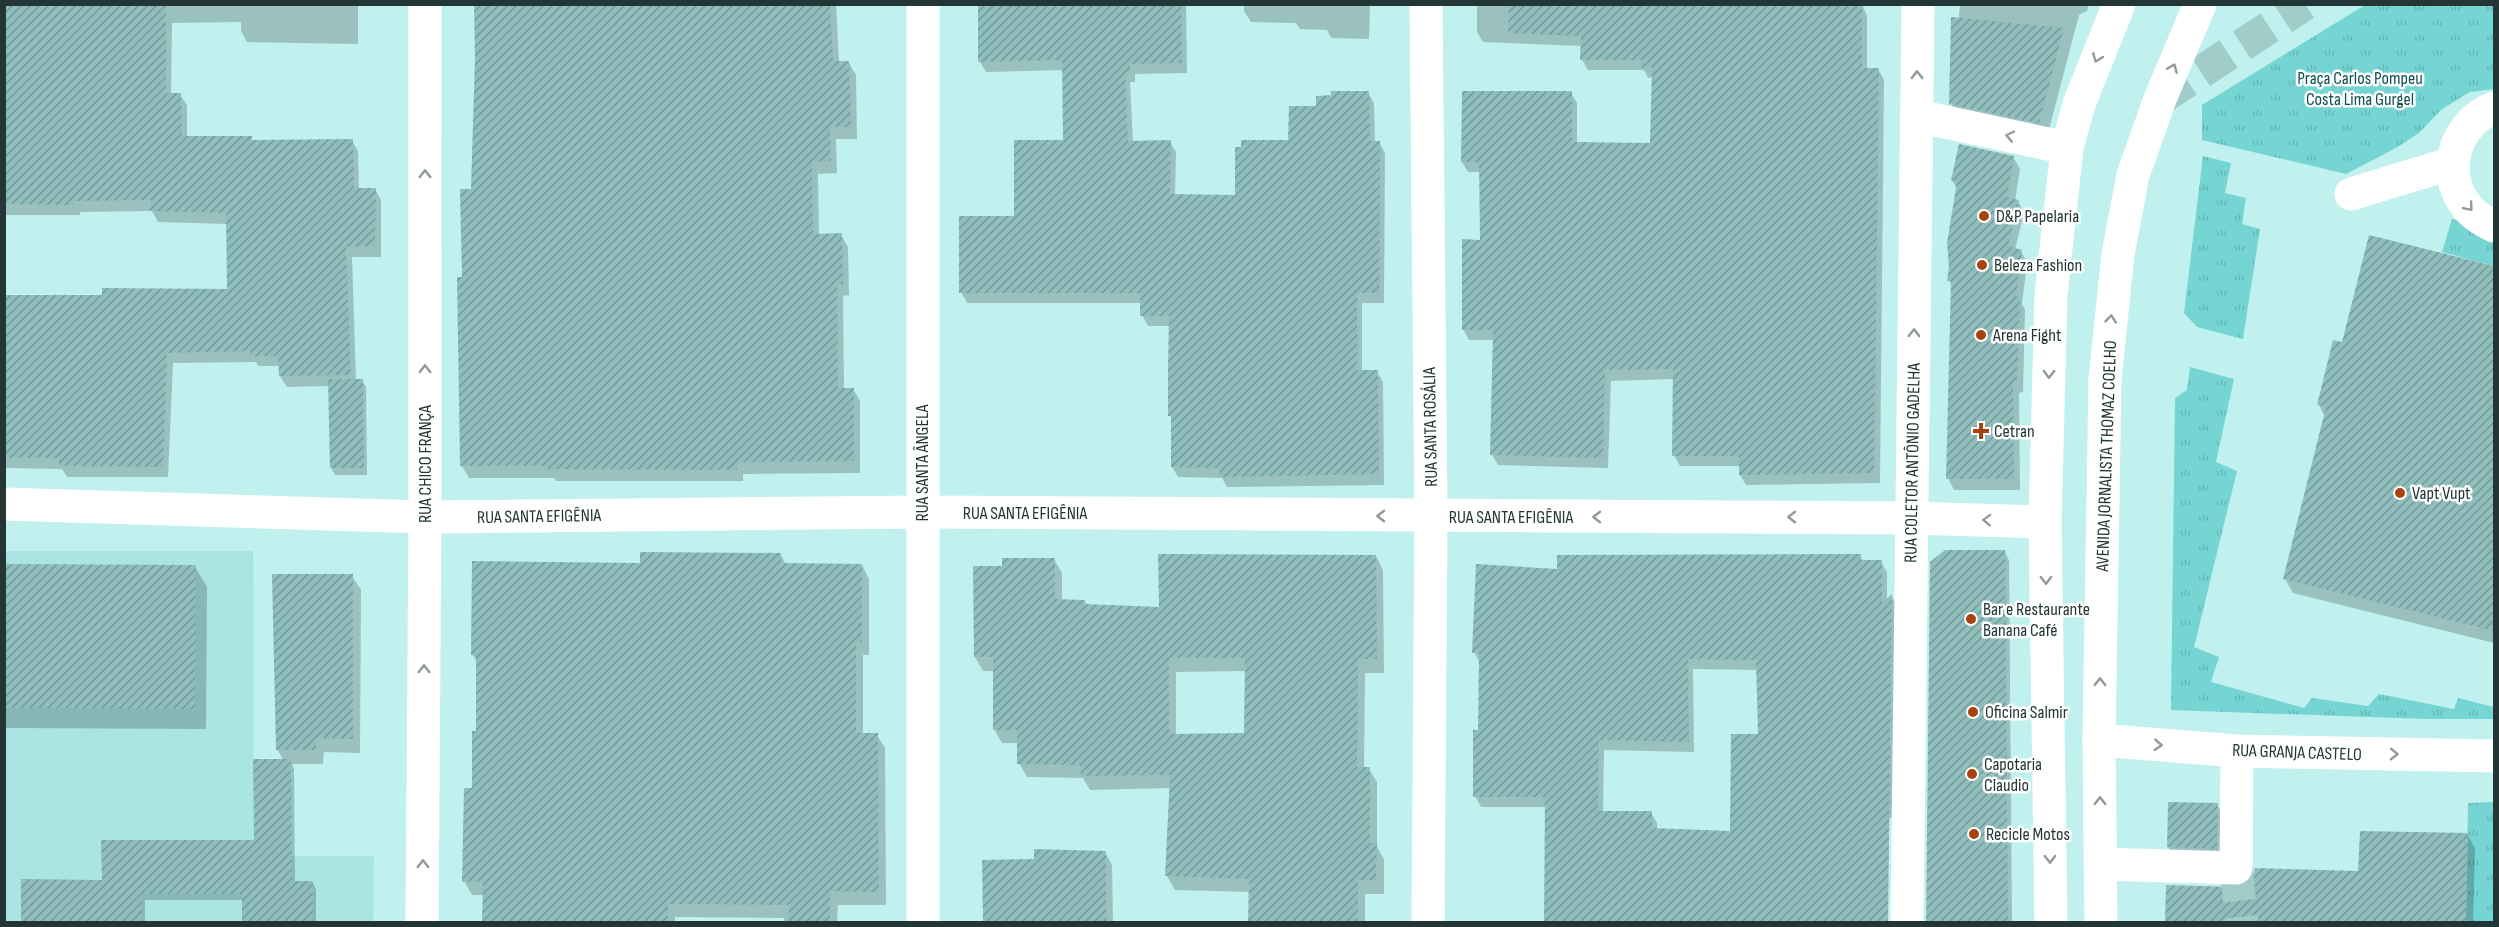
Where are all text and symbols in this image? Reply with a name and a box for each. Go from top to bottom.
one-way arrow [2091,53,2104,63]
one-way arrow [2166,63,2178,74]
park label: Praça Carlos Pompeu Costa Lima Gurgel [2297,68,2423,110]
one-way arrow [1911,71,1923,80]
one-way arrow [2005,130,2015,143]
one-way arrow [419,170,431,179]
one-way arrow [2461,200,2472,211]
place label: D&P Papelaria [1996,206,2079,227]
marker: D&P Papelaria [1977,209,1991,223]
place label: Beleza Fashion [1994,255,2082,276]
marker: Beleza Fashion [1975,258,1989,272]
one-way arrow [2104,315,2117,324]
place label: Arena Fight [1992,325,2062,346]
marker: Arena Fight [1974,328,1988,342]
one-way arrow [1908,329,1920,338]
street label: AVENIDA JORNALISTA THOMAZ COELHO [2092,340,2121,573]
street label: RUA COLETOR ANTÔNIO GADELHA [1900,363,1925,563]
one-way arrow [419,365,431,374]
street label: RUA SANTA ROSÁLIA [1419,367,1442,487]
one-way arrow [2043,369,2055,378]
street label: RUA SANTA ÂNGELA [912,404,933,522]
street label: RUA CHICO FRANÇA [415,405,436,523]
place label: Cetran [1994,421,2035,442]
marker: Cetran [1972,422,1990,440]
place label: Vapt Vupt [2412,483,2471,504]
marker: Vapt Vupt [2393,486,2407,500]
street label: RUA SANTA EFIGÊNIA [963,503,1087,524]
street label: RUA SANTA EFIGÊNIA [477,505,602,528]
street label: RUA SANTA EFIGÊNIA [1449,507,1573,528]
one-way arrow [1376,510,1385,522]
one-way arrow [1592,511,1601,523]
one-way arrow [1787,511,1796,523]
one-way arrow [1982,514,1991,526]
one-way arrow [2040,576,2052,585]
place label: Bar e Restaurante Banana Café [1983,599,2090,641]
marker: Bar e Restaurante Banana Café [1964,612,1978,626]
one-way arrow [418,665,430,674]
one-way arrow [2094,677,2106,686]
place label: Oficina Salmir [1985,702,2068,723]
marker: Oficina Salmir [1966,705,1980,719]
one-way arrow [2153,738,2162,751]
street label: RUA GRANJA CASTELO [2232,740,2362,765]
one-way arrow [2390,748,2399,760]
place label: Capotaria Claudio [1984,754,2042,796]
marker: Capotaria Claudio [1965,767,1979,781]
one-way arrow [2094,797,2106,806]
place label: Recicle Motos [1986,824,2070,845]
marker: Recicle Motos [1967,827,1981,841]
one-way arrow [2044,855,2056,864]
one-way arrow [417,860,429,869]

